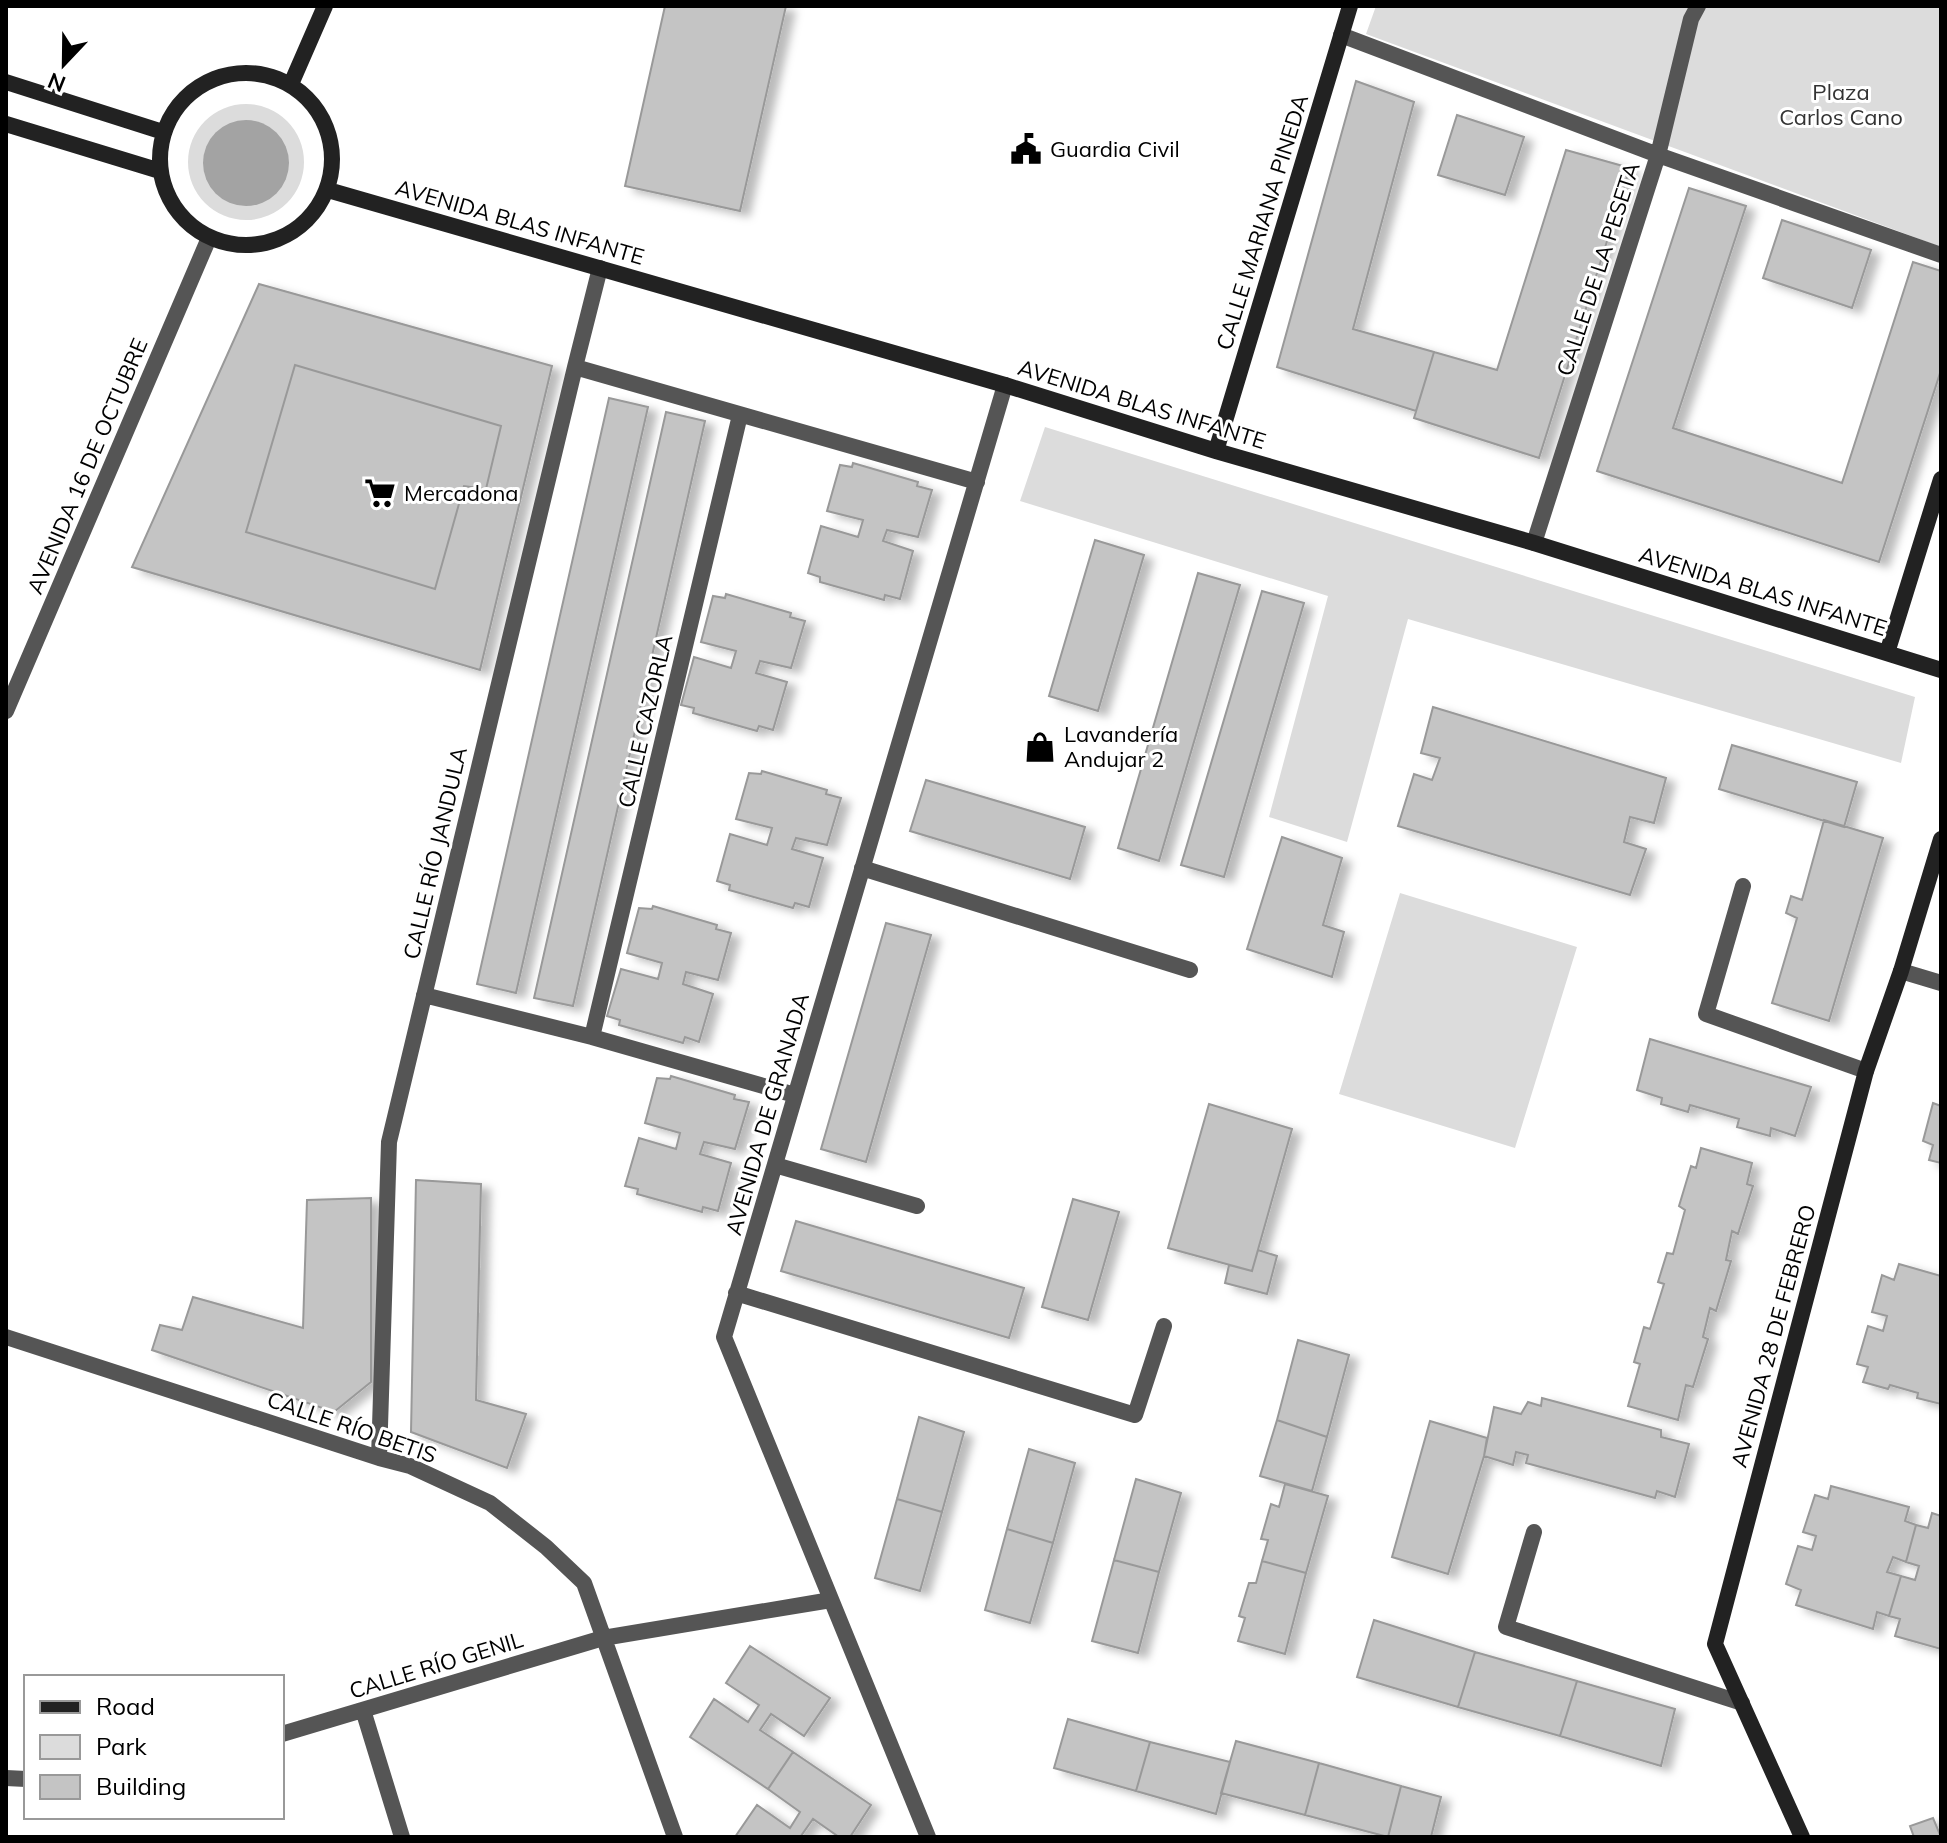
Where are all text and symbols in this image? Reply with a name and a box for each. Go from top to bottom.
north arrow [24,24,104,104]
text: N [44,66,69,99]
park label: Plaza Carlos Cano [1779,78,1903,131]
street label: CALLE MARIANA PINEDA [1210,91,1314,353]
public building icon: Guardia Civil [1009,132,1043,166]
place label: Guardia Civil [1050,135,1180,163]
street label: CALLE DE LA PESETA [1550,159,1646,379]
street label: AVENIDA BLAS INFANTE [392,173,648,271]
street label: AVENIDA 16 DE OCTUBRE [20,334,154,598]
street label: AVENIDA BLAS INFANTE [1015,353,1269,455]
supermarket icon: Mercadona [363,476,397,510]
place label: Mercadona [404,479,519,507]
street label: AVENIDA BLAS INFANTE [1636,540,1890,642]
street label: CALLE CAZORLA [611,632,679,810]
place label: Lavandería Andujar 2 [1064,720,1178,773]
shop icon: Lavandería Andujar 2 [1023,730,1057,764]
street label: CALLE RÍO JANDULA [397,744,473,962]
street label: AVENIDA DE GRANADA [719,990,815,1238]
street label: AVENIDA 28 DE FEBRERO [1724,1201,1822,1471]
street label: CALLE RÍO BETIS [264,1385,440,1469]
street label: CALLE RÍO GENIL [346,1625,526,1705]
legend [24,1675,284,1819]
text: Road [96,1691,155,1721]
text: Park [96,1731,147,1761]
text: Building [96,1771,186,1801]

